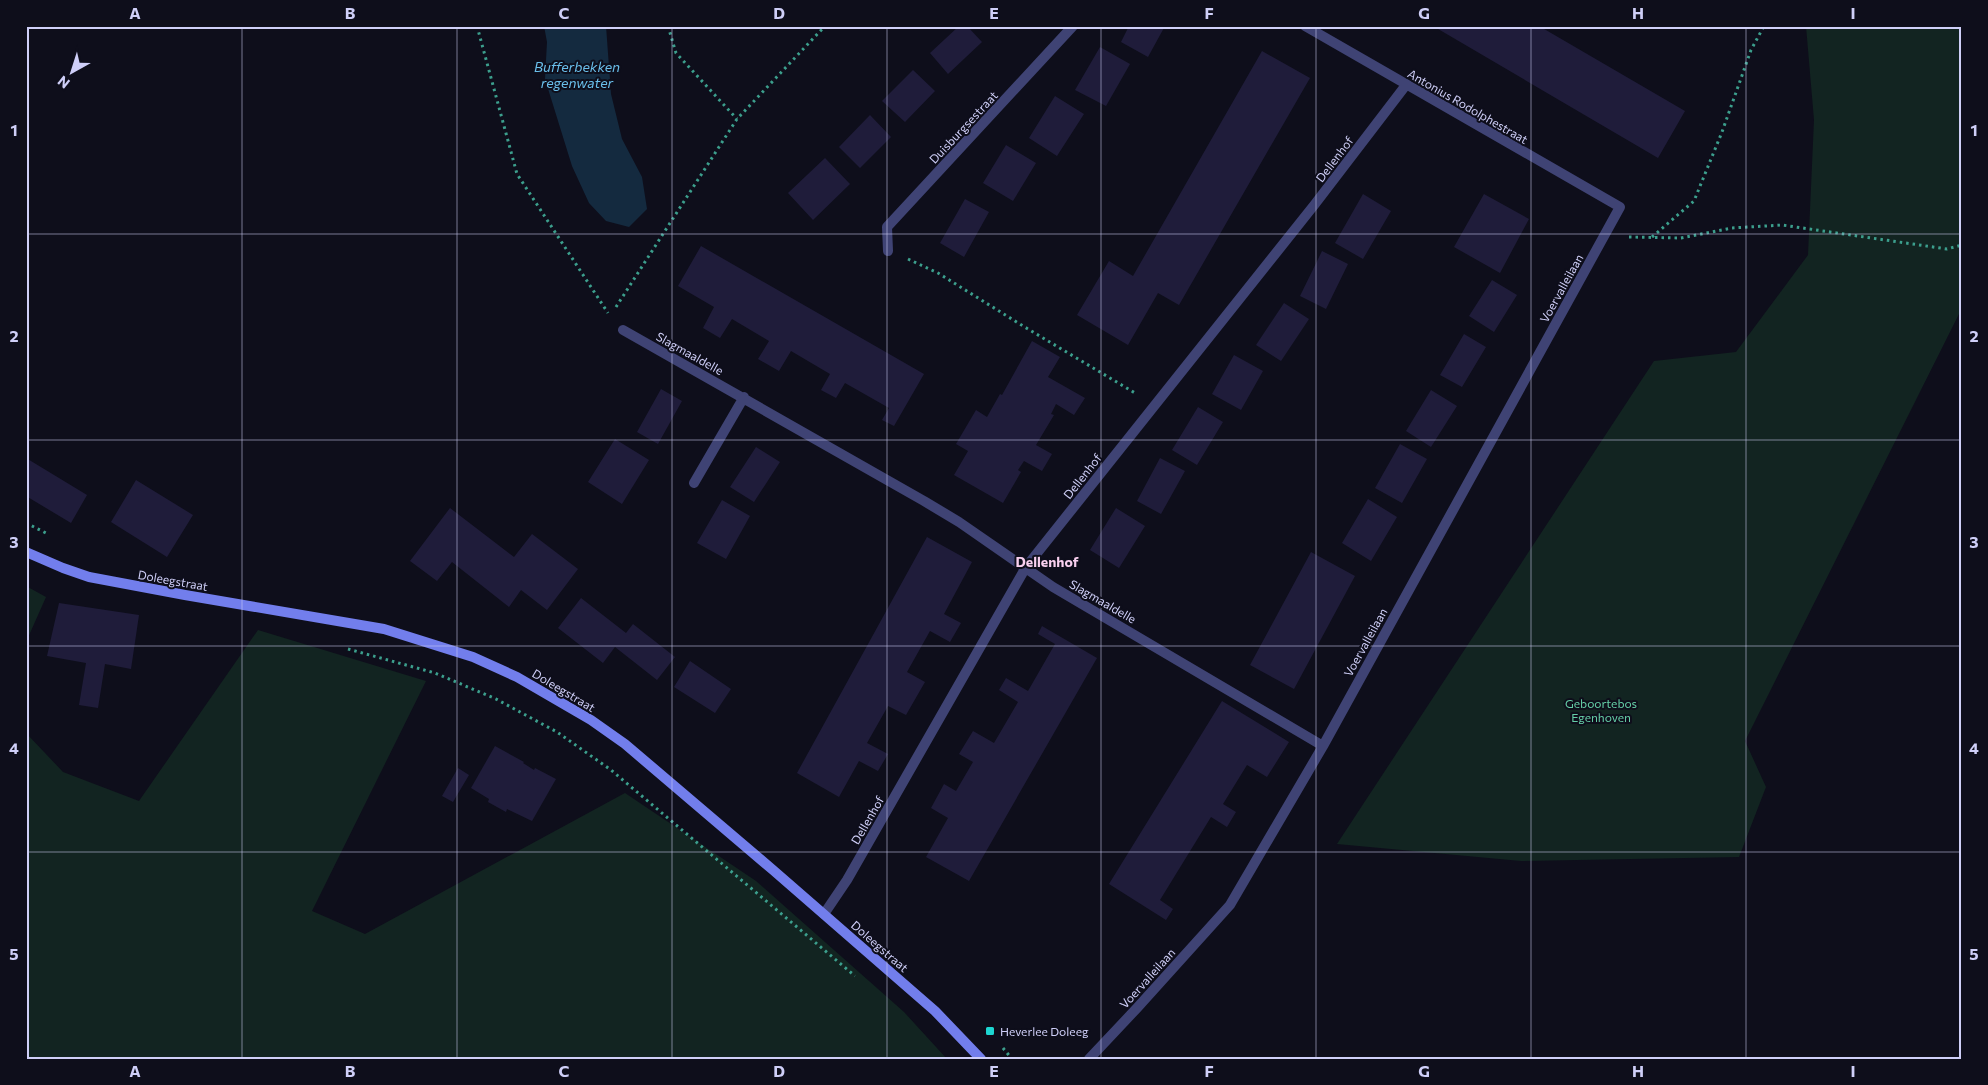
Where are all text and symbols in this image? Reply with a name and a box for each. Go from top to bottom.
text: A [129,3,141,22]
text: B [345,3,356,22]
text: C [559,3,570,22]
text: D [773,3,785,22]
text: E [989,3,999,22]
text: F [1204,3,1214,22]
text: G [1418,3,1430,22]
text: H [1632,3,1644,22]
text: I [1850,3,1856,22]
north arrow [48,48,98,98]
water label: Bufferbekken regenwater [534,58,620,91]
street label: Antonius Rodolphestraat [1405,66,1531,146]
text: N [54,73,73,92]
street label: Duisburgsestraat [926,88,1000,166]
text: 1 [10,120,18,139]
text: 1 [1970,120,1978,139]
street label: Dellenhof [1312,133,1356,184]
street label: Voervalleilaan [1536,251,1586,325]
text: 2 [9,326,19,345]
text: 2 [1969,326,1979,345]
street label: Slagmaaldelle [654,329,726,377]
street label: Dellenhof [1060,451,1104,501]
text: 3 [9,532,19,551]
text: 3 [1969,532,1979,551]
district label: Dellenhof [1016,553,1079,570]
street label: Doleegstraat [137,567,209,593]
street label: Slagmaaldelle [1067,576,1139,626]
street label: Voervalleilaan [1340,605,1390,679]
street label: Doleegstraat [530,666,598,714]
park label: Geboortebos Egenhoven [1565,696,1637,724]
text: 4 [9,738,19,757]
text: 4 [1969,738,1979,757]
street label: Dellenhof [848,793,886,847]
street label: Doleegstraat [849,918,911,975]
text: 5 [9,944,19,963]
text: 5 [1969,944,1979,963]
street label: Voervalleilaan [1116,945,1178,1011]
place label: Heverlee Doleeg [1000,1024,1089,1038]
marker: Heverlee Doleeg [984,1025,996,1037]
text: A [129,1061,141,1080]
text: B [345,1061,356,1080]
text: C [559,1061,570,1080]
text: D [773,1061,785,1080]
text: E [989,1061,999,1080]
text: F [1204,1061,1214,1080]
text: G [1418,1061,1430,1080]
text: H [1632,1061,1644,1080]
text: I [1850,1061,1856,1080]

